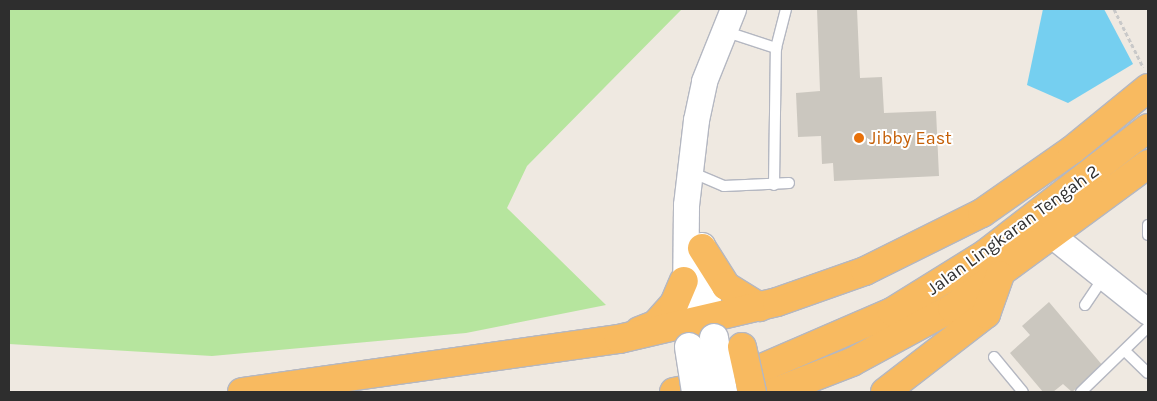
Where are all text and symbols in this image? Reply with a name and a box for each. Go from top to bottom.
place label: Jibby East [869,127,952,149]
marker: Jibby East [853,132,865,144]
street label: Jalan Lingkaran Tengah 2 [923,160,1103,300]

